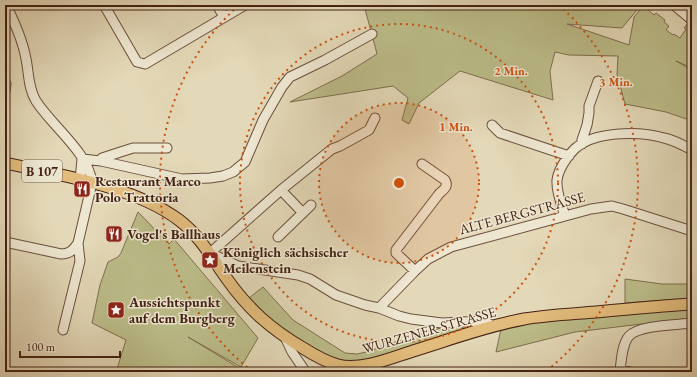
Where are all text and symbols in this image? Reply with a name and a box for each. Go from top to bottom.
text: 2 Min. [494,63,528,79]
text: 3 Min. [599,74,633,90]
text: 1 Min. [439,119,473,135]
road number: B 107 [22,160,62,182]
place label: Restaurant Marco Polo Trattoria [95,172,201,206]
centre of rings [392,176,406,190]
restaurant icon: Restaurant Marco Polo Trattoria [72,179,92,199]
street label: ALTE BERGSTRASSE [456,188,587,239]
restaurant icon: Vogel's Ballhaus [104,224,124,244]
place label: Vogel's Ballhaus [127,225,220,243]
place label: Königlich sächsischer Meilenstein [223,243,349,277]
place icon: Königlich sächsischer Meilenstein [200,250,220,270]
place label: Aussichtspunkt auf dem Burgberg [128,293,236,327]
place icon: Aussichtspunkt auf dem Burgberg [106,300,126,320]
street label: WURZENER STRASSE [360,302,498,358]
scale bar [20,333,120,359]
text: 100 m [26,339,56,355]

